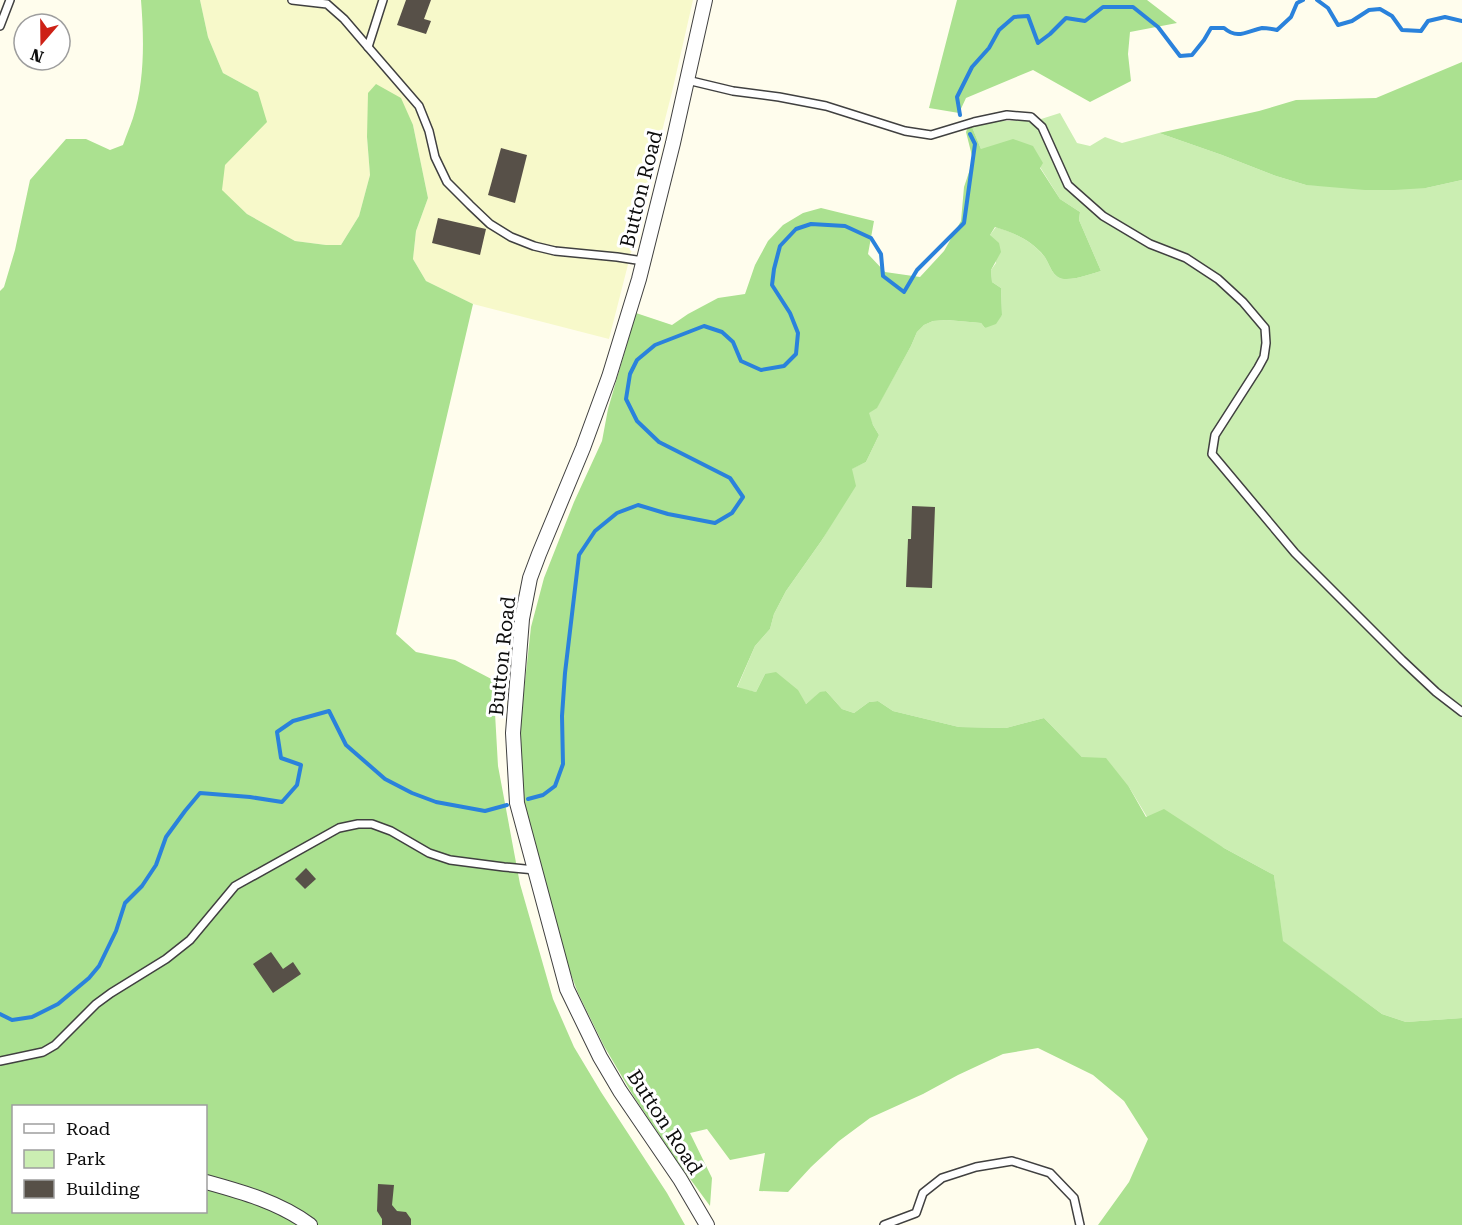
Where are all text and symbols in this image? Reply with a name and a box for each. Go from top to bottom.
north arrow [12,12,72,72]
text: N [28,45,46,67]
street label: Button Road [615,128,667,250]
street label: Button Road [484,595,520,717]
street label: Button Road [622,1065,708,1179]
legend [12,1105,207,1213]
text: Road [66,1118,111,1139]
text: Park [66,1148,106,1169]
text: Building [66,1178,140,1199]

